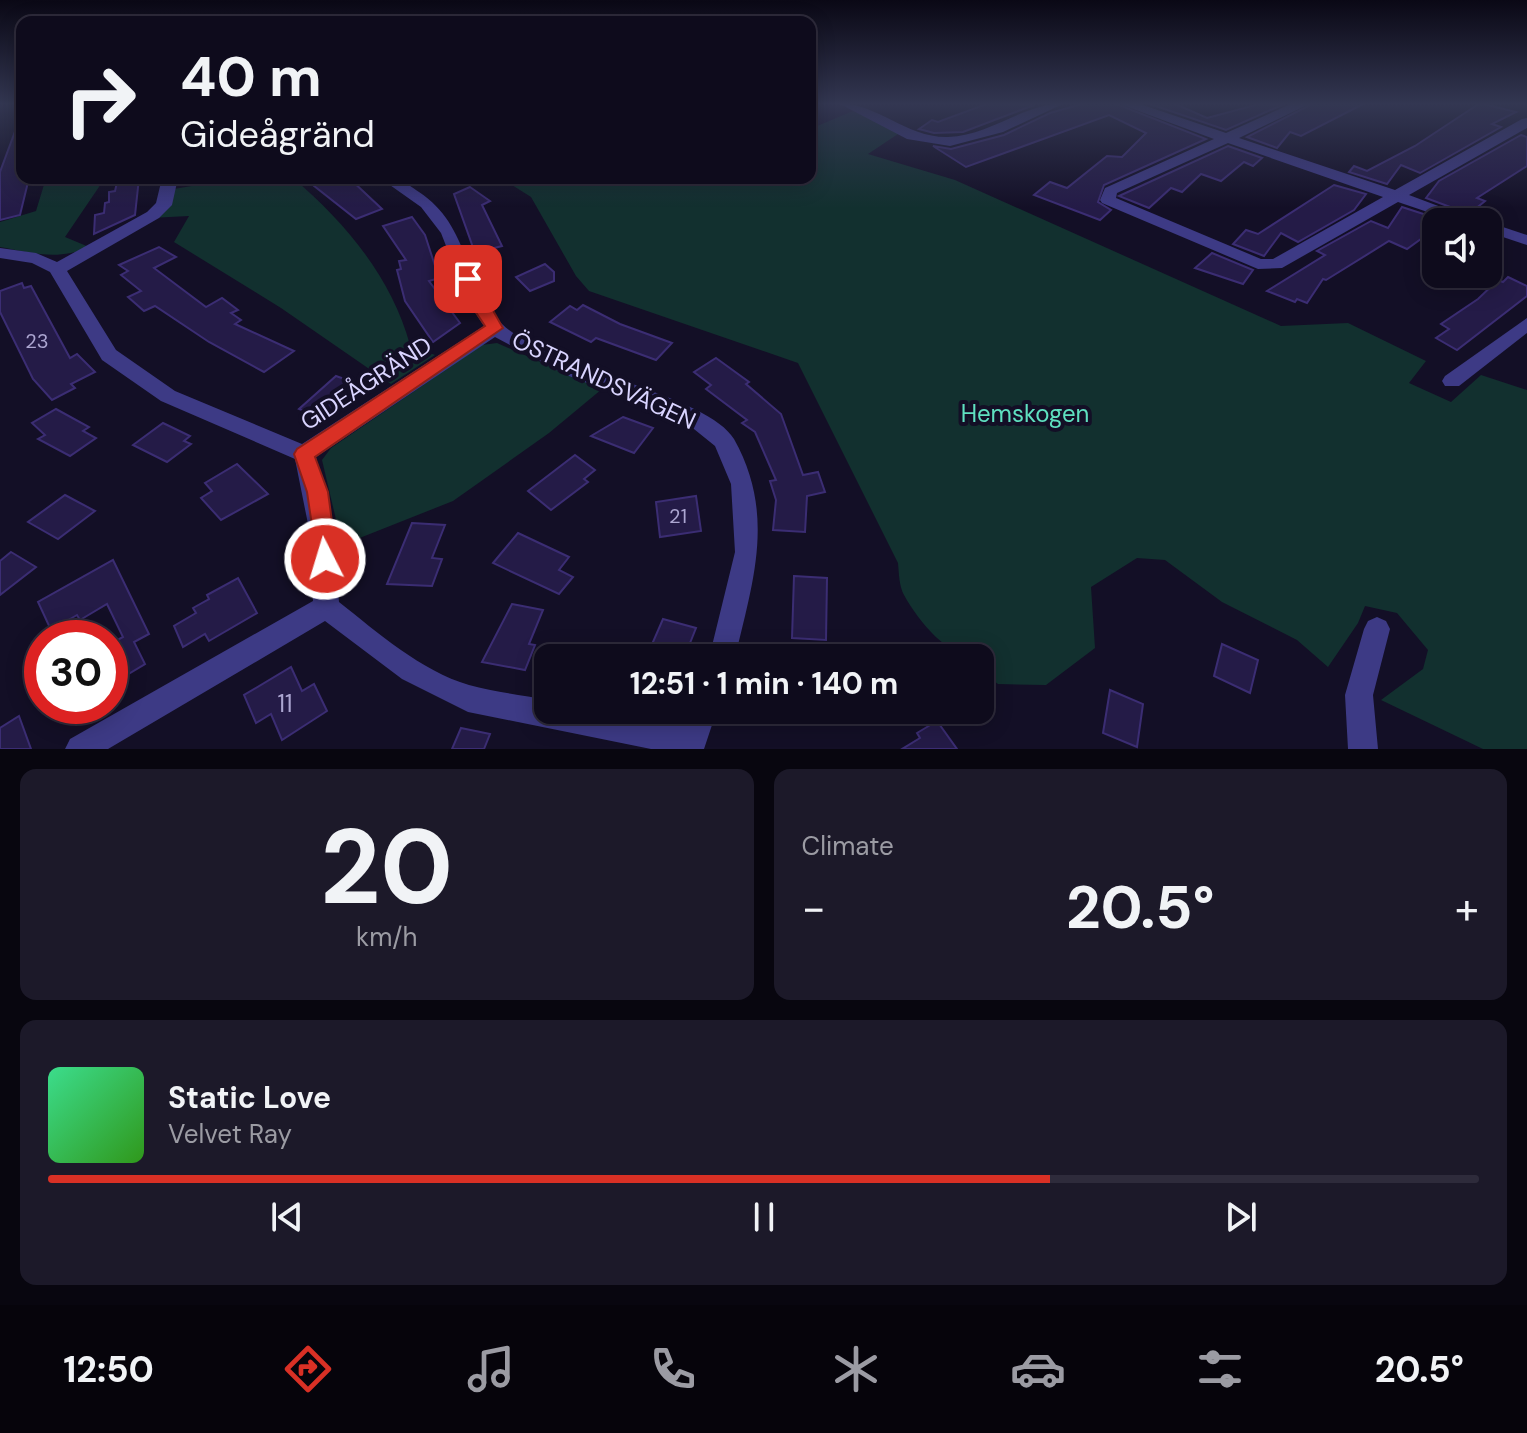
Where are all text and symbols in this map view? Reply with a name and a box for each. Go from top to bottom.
text: 40 m [180,40,322,113]
icon: right [48,48,152,152]
text: Gideågränd [180,111,375,158]
map controls [1422,208,1502,288]
button: sound [1422,208,1502,288]
pin [434,245,502,313]
icon: arrive [446,257,490,301]
street label: ÖSTRANDSVÄGEN [507,324,701,436]
house number: 23 [25,328,49,354]
street label: GIDEÅGRÄND [295,329,437,437]
park label: Hemskogen [961,398,1089,429]
house number: 21 [669,503,687,529]
position arrow [283,517,367,601]
speed limit sign: 30 [24,620,128,724]
text: 12:51 · 1 min · 140 m [630,664,898,703]
house number: 11 [278,688,292,719]
text: 20 [320,800,453,935]
text: Climate [802,829,894,863]
text: 20.5° [1066,868,1214,947]
text: − [802,879,826,937]
text: + [1455,879,1479,937]
text: km/h [356,920,417,954]
text: Static Love [168,1078,331,1117]
text: Velvet Ray [168,1117,292,1151]
icon: previous [265,1195,309,1239]
icon: pause [742,1195,786,1239]
icon: next [1219,1195,1263,1239]
icon: directions [280,1341,336,1397]
icon: music [463,1341,519,1397]
icon: phone [645,1341,701,1397]
icon: climate [828,1341,884,1397]
icon: car [1010,1341,1066,1397]
icon: filters [1192,1341,1248,1397]
text: 12:50 [63,1346,154,1393]
text: 20.5° [1375,1346,1464,1393]

